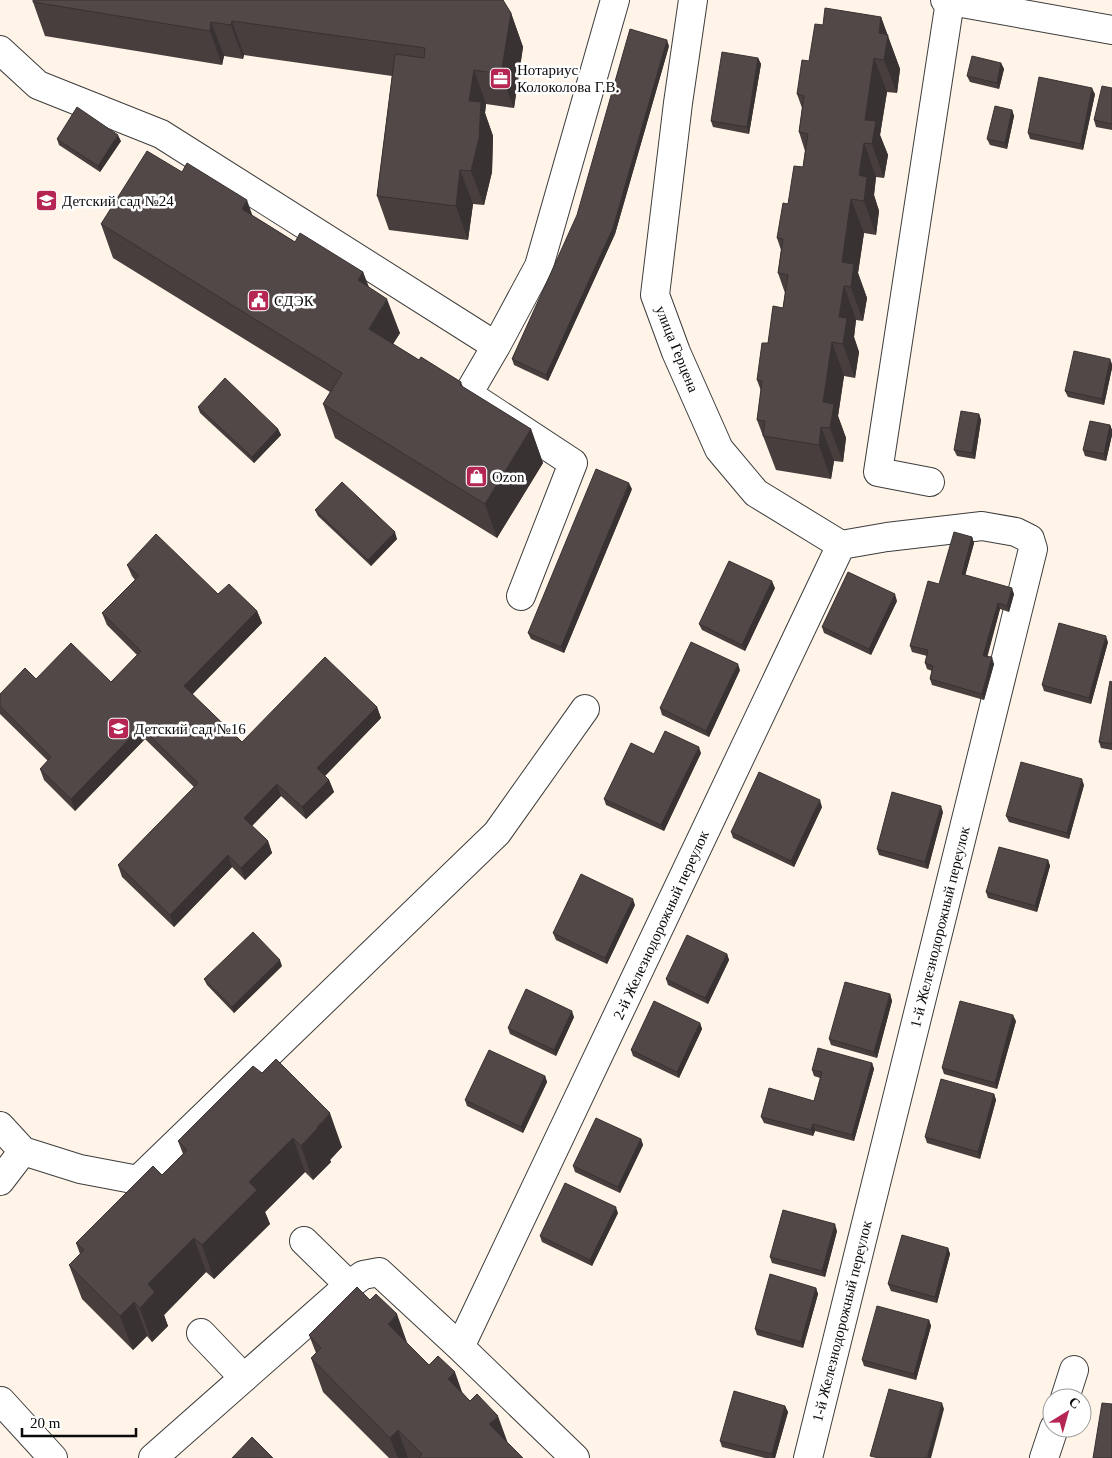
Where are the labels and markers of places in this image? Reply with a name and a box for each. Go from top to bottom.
place label: Нотариус Колоколова Г.В. [517,62,619,95]
office icon: Нотариус Колоколова Г.В. [489,67,513,91]
school or university icon: Детский сад №24 [34,189,58,213]
place label: Детский сад №24 [62,193,174,209]
public building icon: СДЭК [246,289,270,313]
place label: СДЭК [274,293,315,309]
shop icon: Ozon [464,465,488,489]
place label: Ozon [492,469,525,485]
school or university icon: Детский сад №16 [106,717,130,741]
place label: Детский сад №16 [134,721,246,737]

